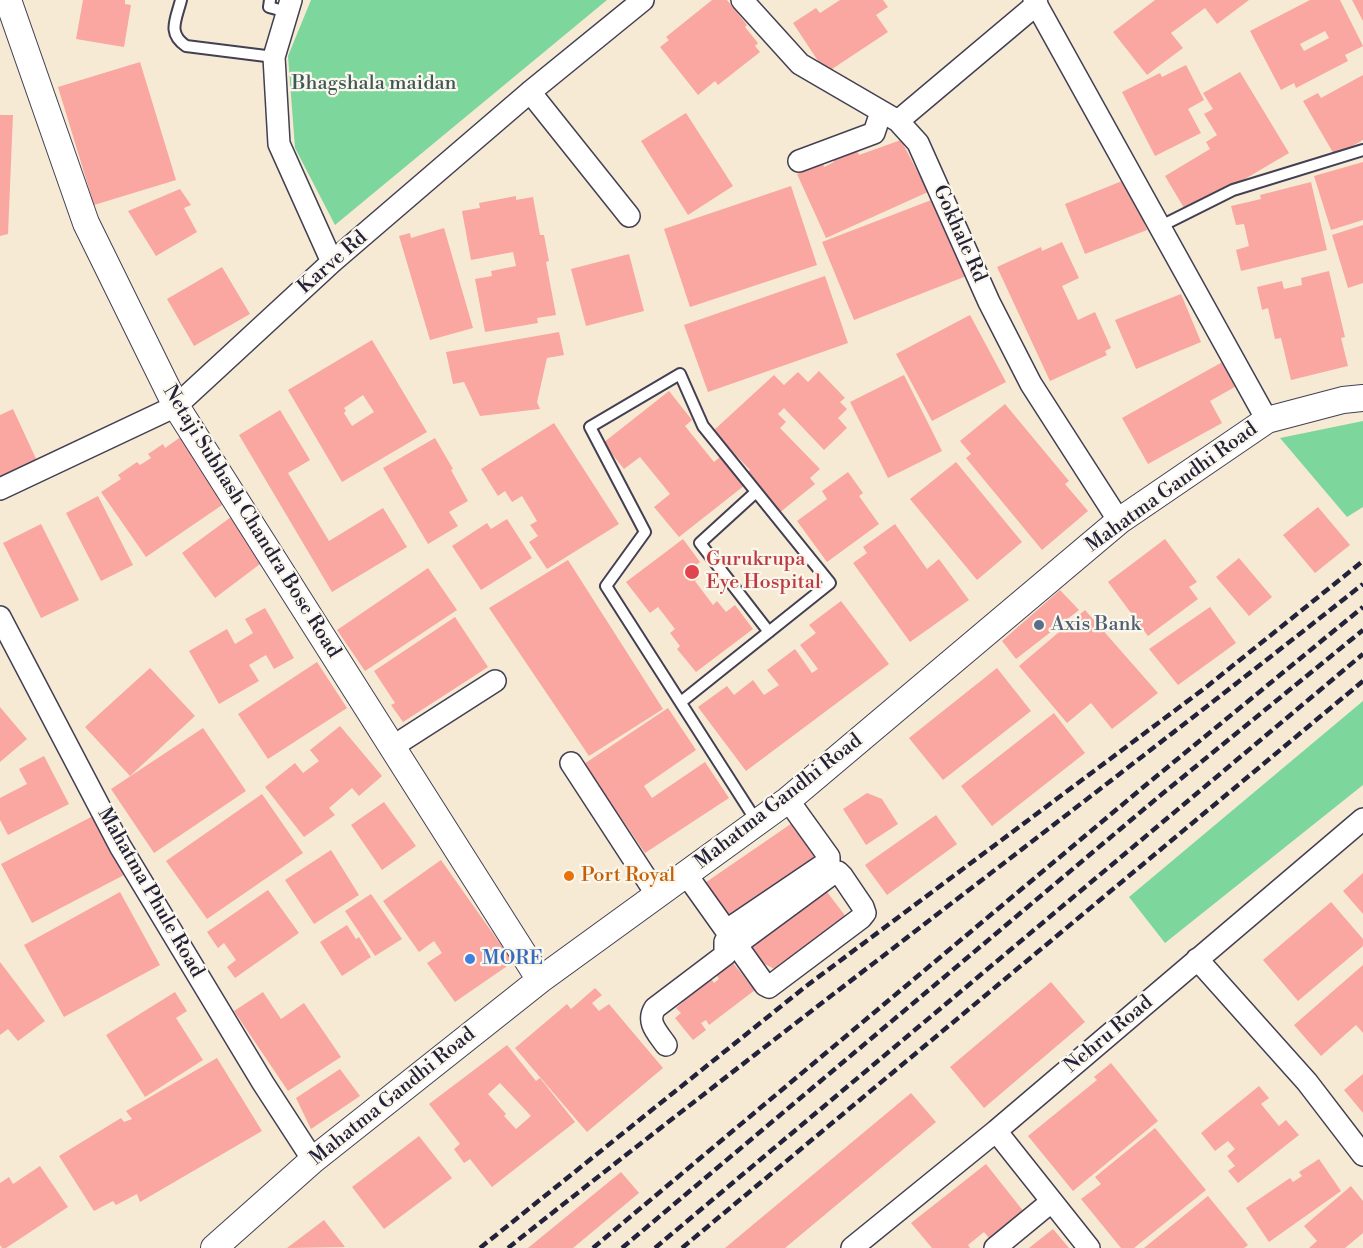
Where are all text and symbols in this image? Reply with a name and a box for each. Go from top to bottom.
park label: Bhagshala maidan [291,72,457,96]
street label: Gokhale Rd [927,182,991,286]
street label: Karve Rd [293,226,373,300]
street label: Netaji Subhash Chandra Bose Road [157,381,345,663]
street label: Mahatma Gandhi Road [1082,418,1262,558]
place label: Gurukrupa Eye Hospital [706,548,821,595]
marker: Gurukrupa Eye Hospital [683,563,701,581]
place label: Axis Bank [1051,613,1141,637]
marker: Axis Bank [1032,618,1046,632]
street label: Mahatma Gandhi Road [691,729,867,875]
street label: Mahatma Phule Road [92,804,208,982]
place label: Port Royal [581,864,675,888]
marker: Port Royal [562,869,576,883]
place label: MORE [482,947,543,971]
marker: MORE [463,952,477,966]
street label: Nehru Road [1060,991,1158,1079]
street label: Mahatma Gandhi Road [305,1023,481,1171]

